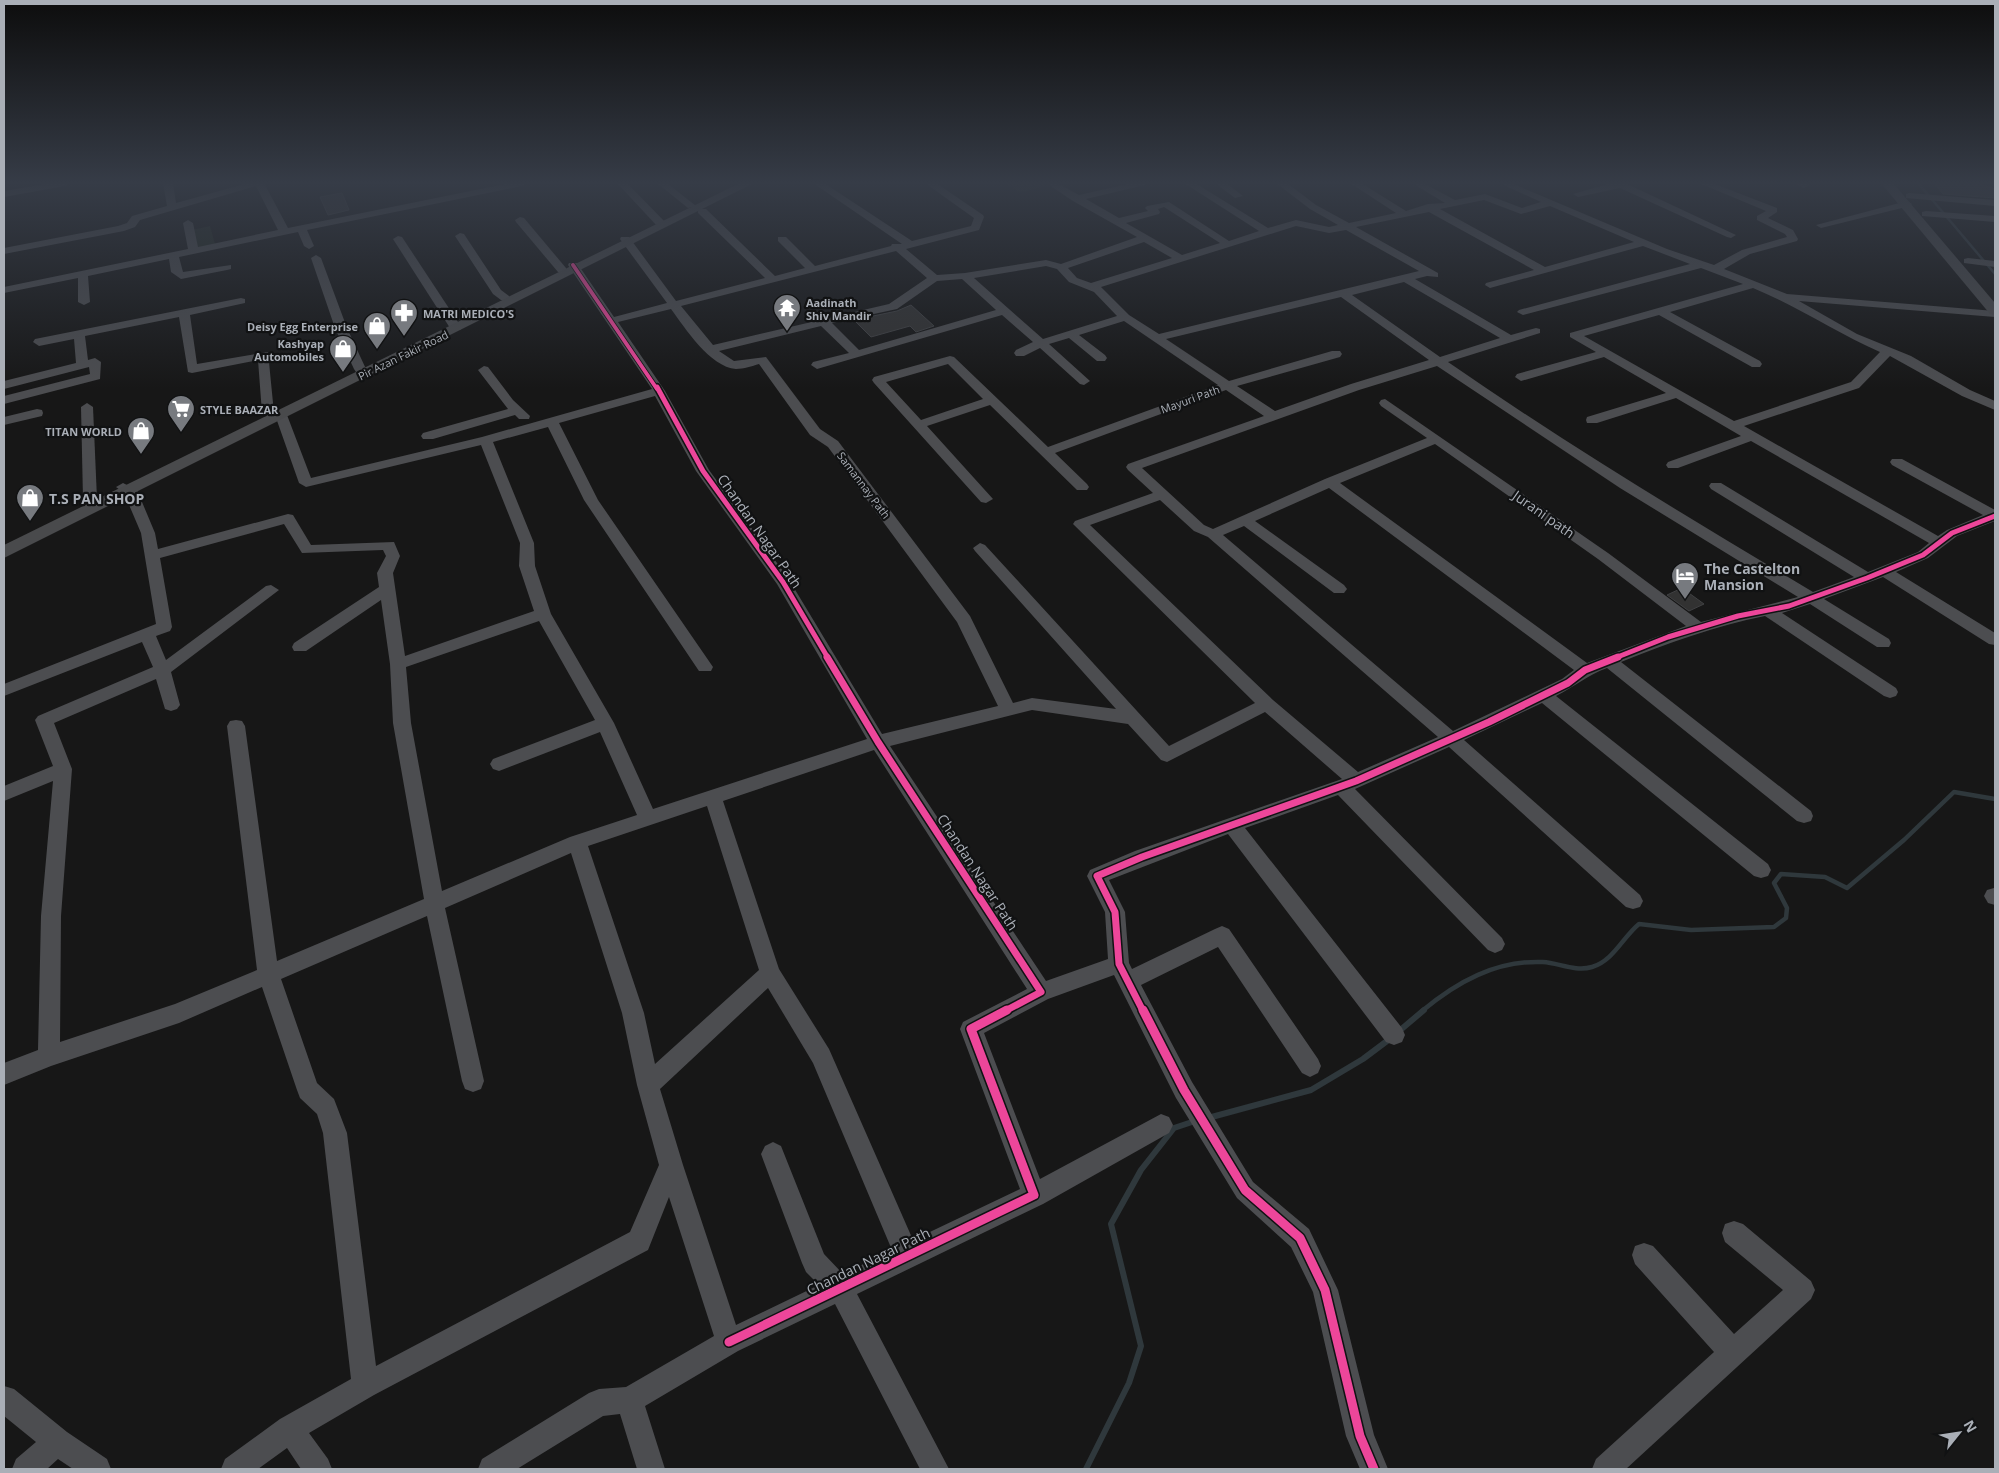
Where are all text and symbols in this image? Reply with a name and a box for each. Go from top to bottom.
temple icon: Aadinath Shiv Mandir [772,293,802,332]
place label: Aadinath Shiv Mandir [806,295,871,323]
pharmacy icon: MATRI MEDICO'S [389,298,419,337]
place label: MATRI MEDICO'S [423,306,514,321]
shop icon: Deisy Egg Enterprise [362,311,392,350]
place label: Deisy Egg Enterprise [247,319,358,334]
street label: Pir Azan Fakir Road [355,327,451,383]
shop icon: Kashyap Automobiles [328,334,358,373]
place label: Kashyap Automobiles [254,336,325,364]
street label: Mayuri Path [1158,381,1222,417]
supermarket icon: STYLE BAAZAR [166,394,196,433]
place label: STYLE BAAZAR [200,402,279,417]
shop icon: TITAN WORLD [126,416,156,455]
place label: TITAN WORLD [45,424,122,439]
street label: Samannay Path [834,449,894,521]
street label: Chandan Nagar Path [713,470,807,592]
shop icon: T.S PAN SHOP [15,483,45,522]
street label: Jurani path [1508,485,1579,542]
place label: T.S PAN SHOP [49,489,144,508]
place label: The Castelton Mansion [1704,559,1800,594]
hotel icon: The Castelton Mansion [1670,561,1700,600]
street label: Chandan Nagar Path [933,810,1023,934]
street label: Chandan Nagar Path [803,1223,933,1299]
north arrow [1934,1408,1984,1458]
text: N [1960,1417,1982,1436]

